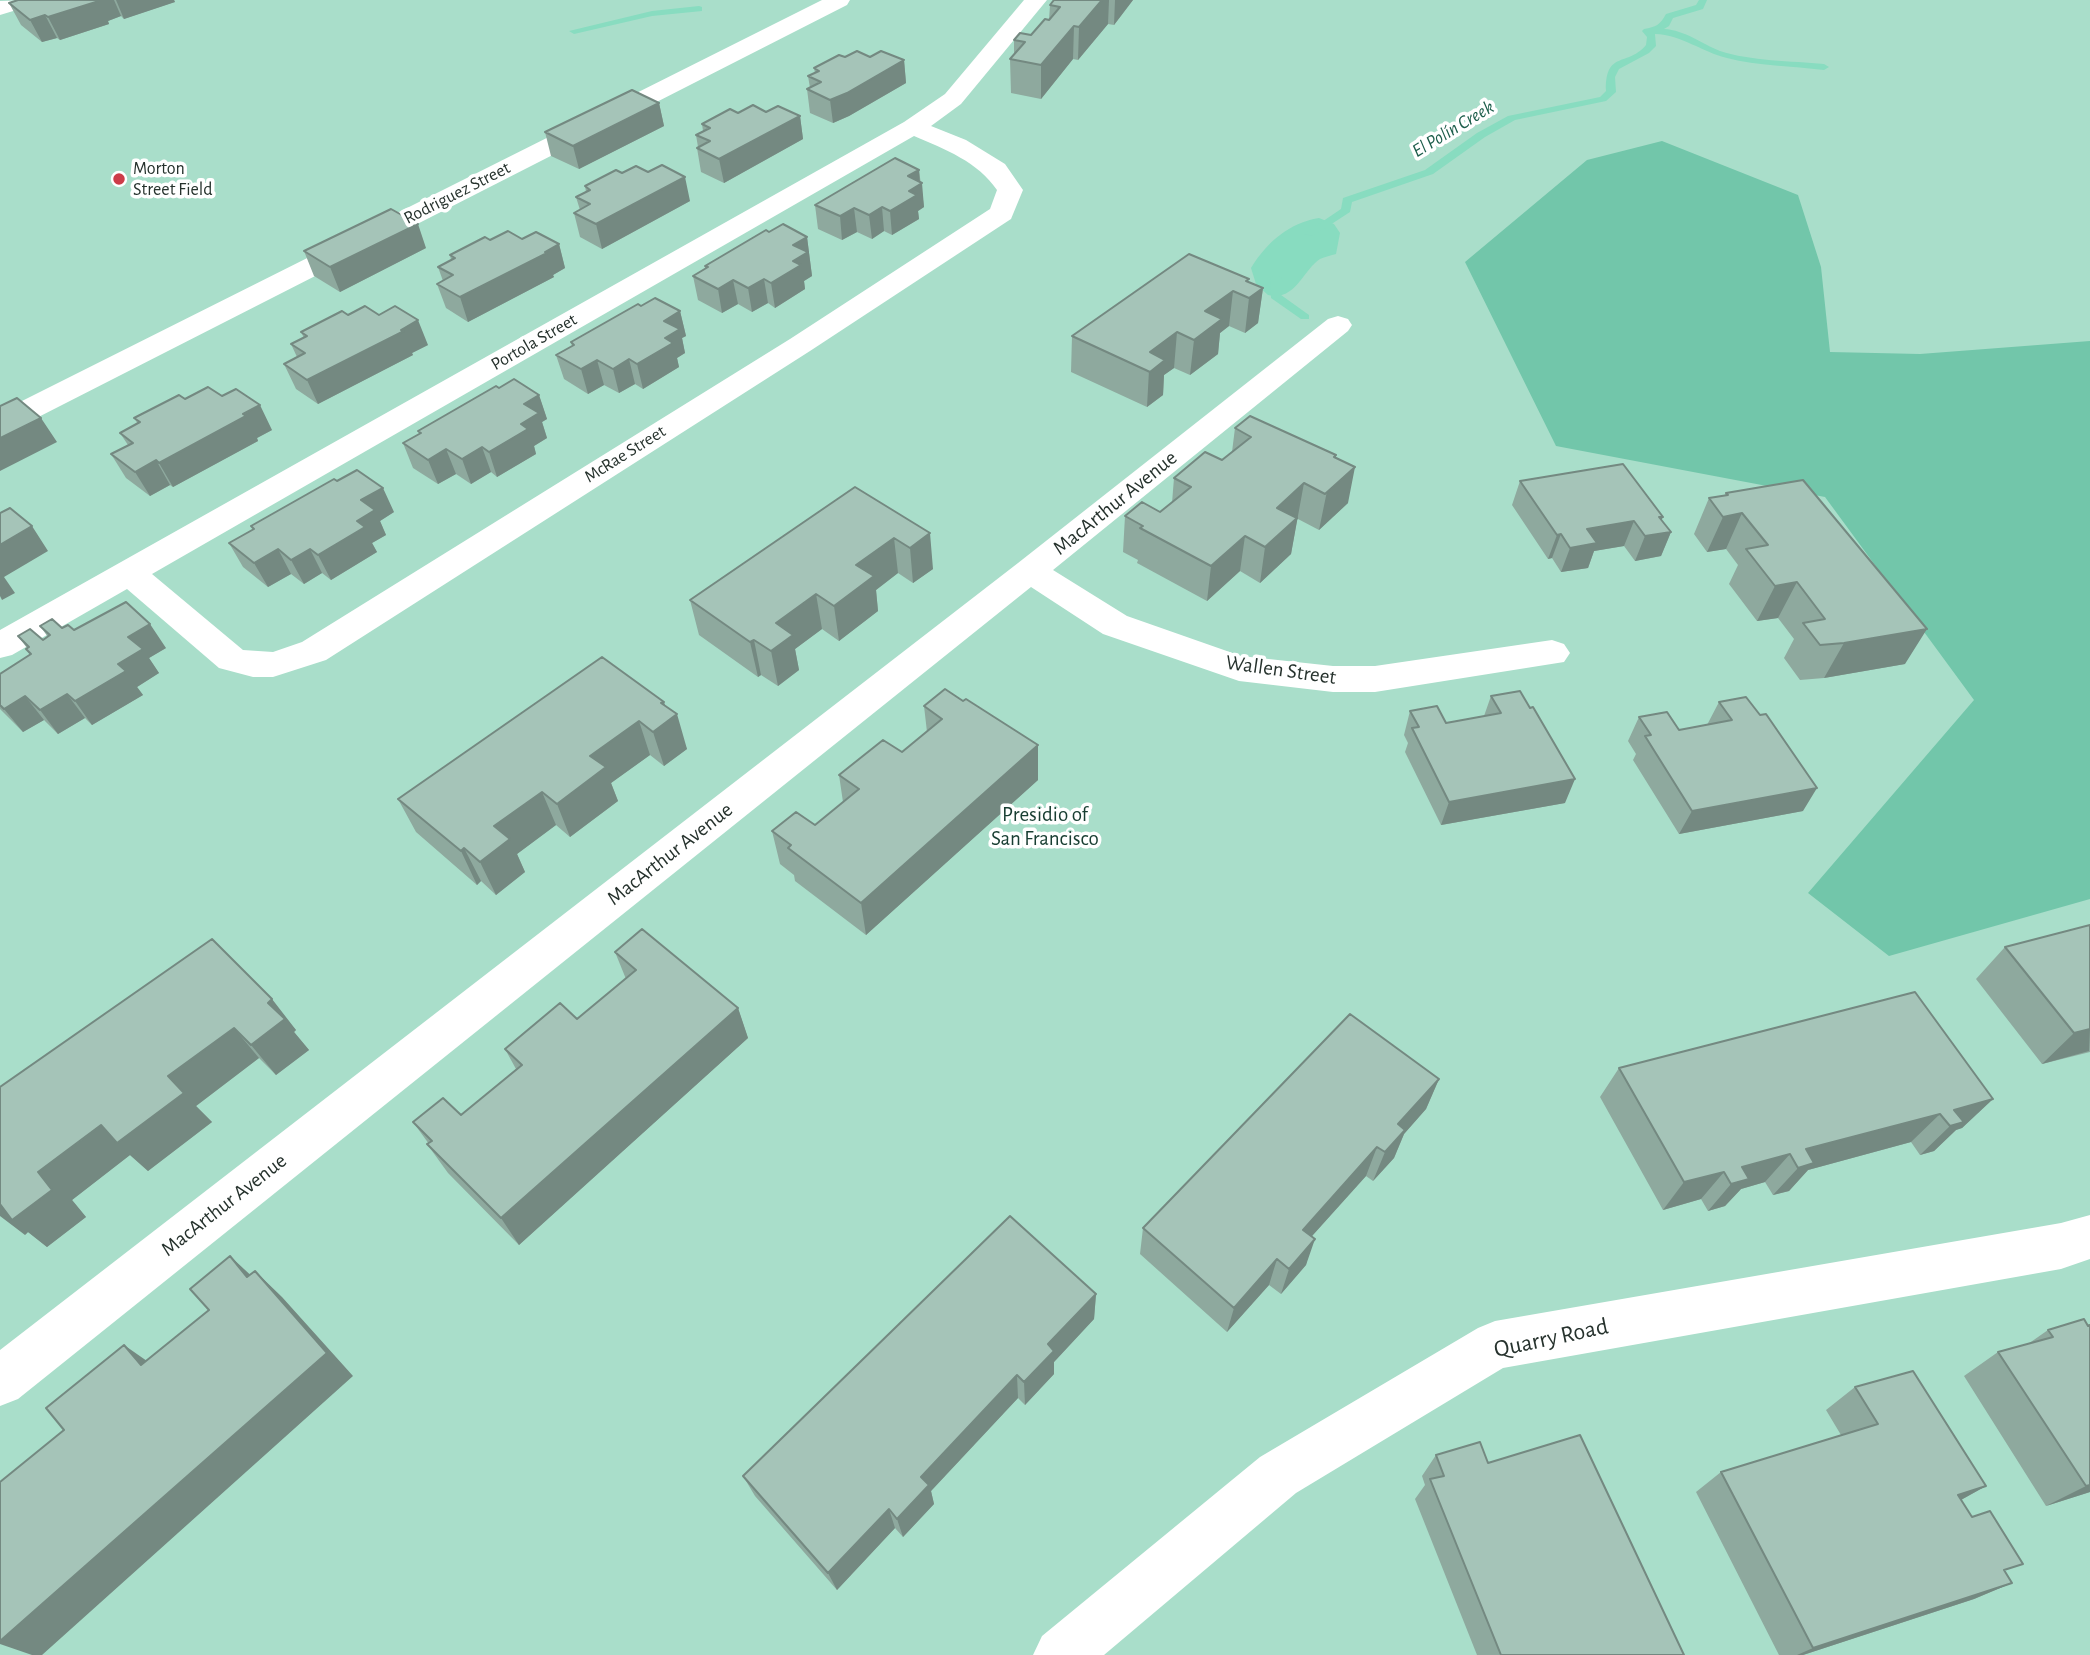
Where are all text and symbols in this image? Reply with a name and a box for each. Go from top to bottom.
water label: El Polín Creek [1408,96,1498,162]
street label: Rodriguez Street [400,157,514,229]
place label: Morton Street Field [133,158,213,200]
marker: Morton Street Field [111,171,127,187]
street label: Portola Street [487,309,581,375]
street label: McRae Street [580,421,670,487]
street label: MacArthur Avenue [1048,445,1182,561]
street label: Wallen Street [1224,650,1338,690]
street label: MacArthur Avenue [602,797,738,911]
park label: Presidio of San Francisco [991,802,1099,852]
street label: MacArthur Avenue [156,1148,292,1262]
street label: Quarry Road [1491,1312,1611,1364]

